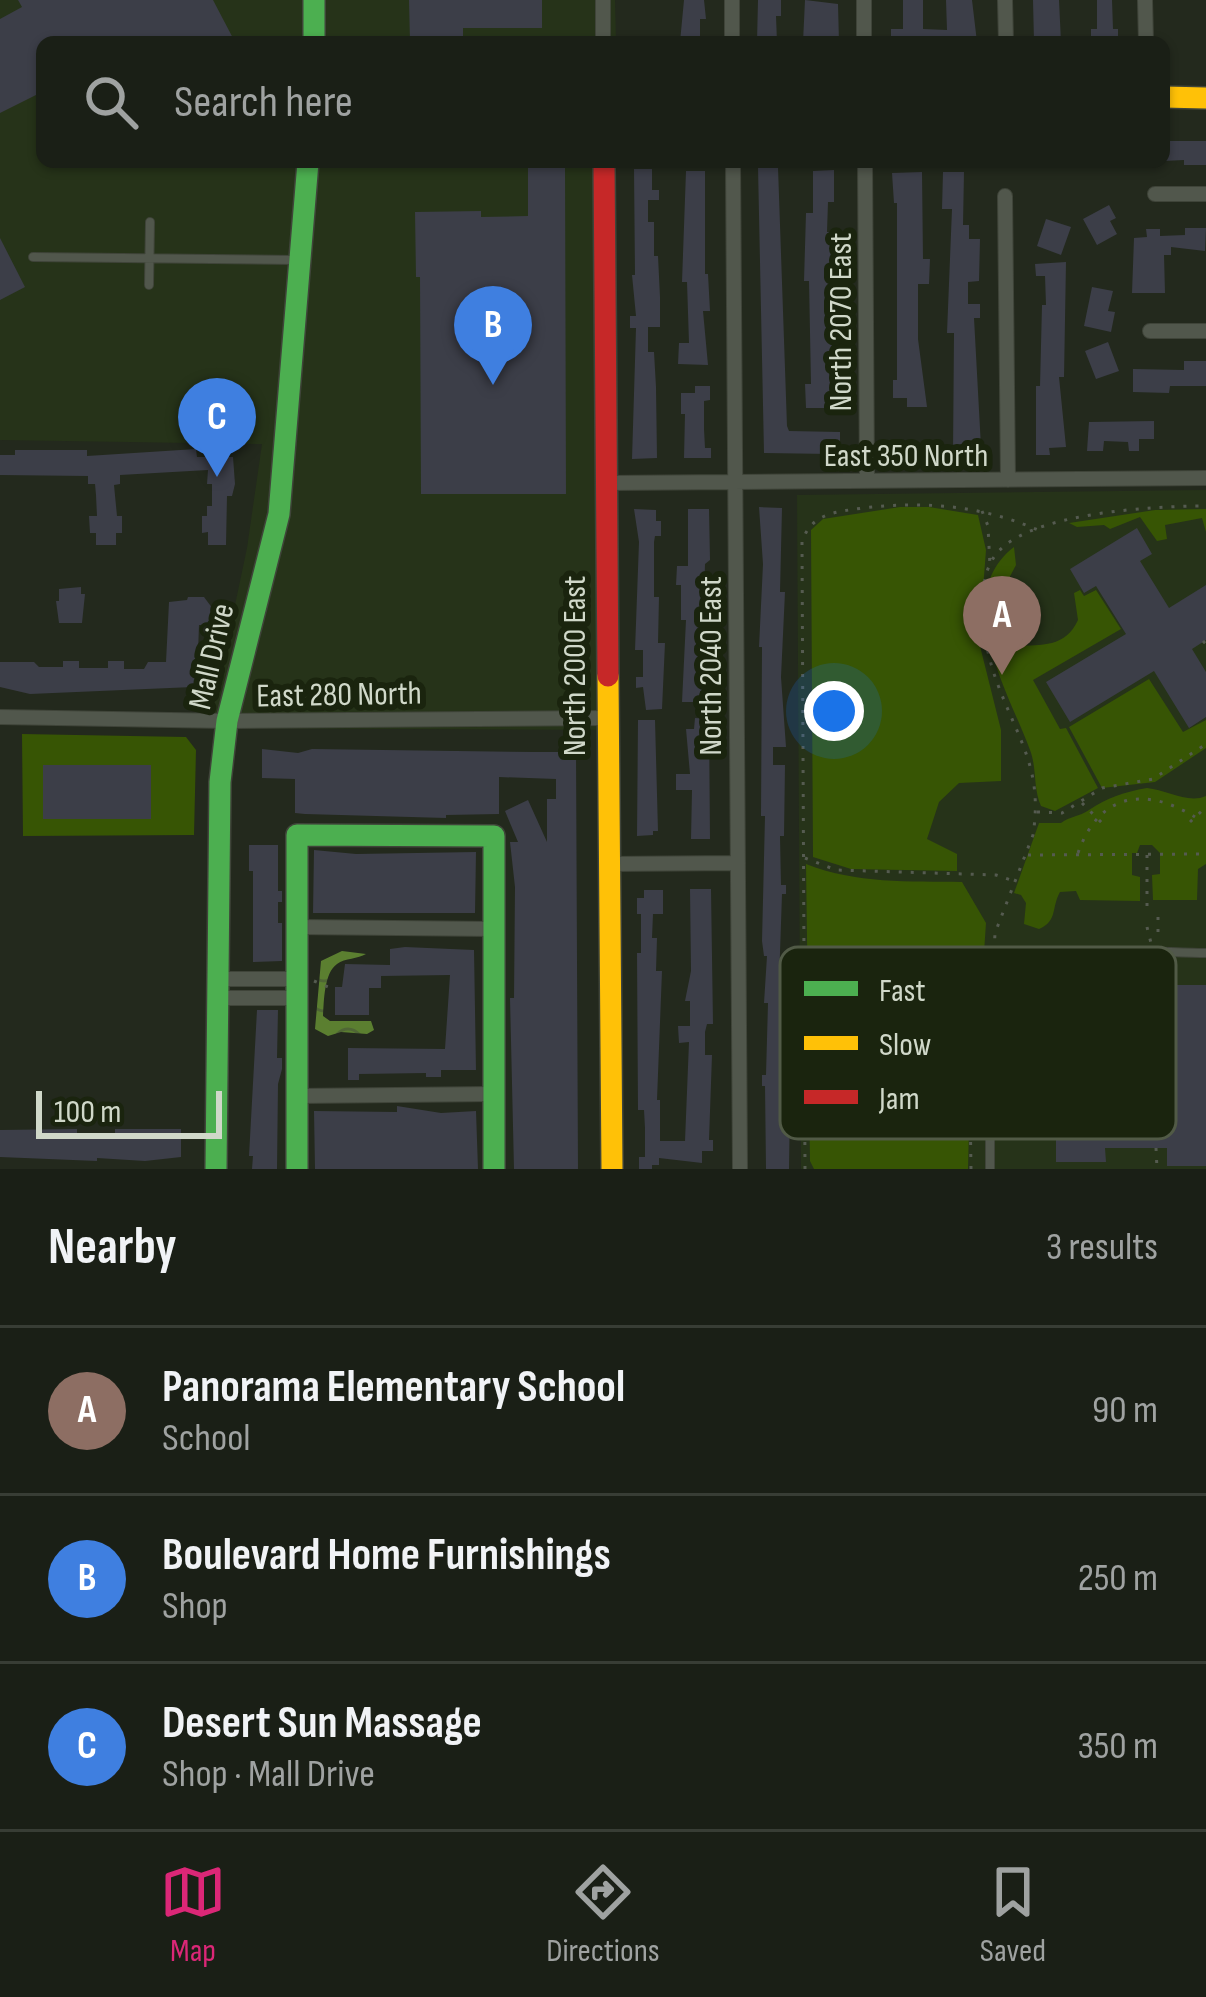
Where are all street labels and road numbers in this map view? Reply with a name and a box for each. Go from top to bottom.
street label: North 2070 East [821,233,861,411]
street label: East 350 North [824,436,988,476]
street label: North 2000 East [555,576,595,756]
street label: North 2040 East [691,576,731,756]
street label: Mall Drive [180,600,244,713]
street label: East 280 North [256,674,422,716]

